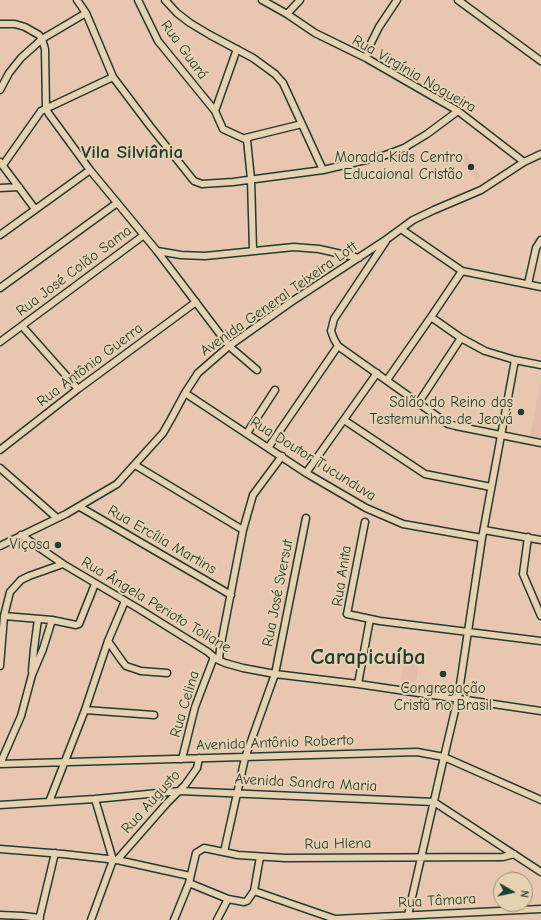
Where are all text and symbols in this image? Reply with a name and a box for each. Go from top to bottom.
street label: Rua Guará [157,17,211,83]
street label: Rua Virgínia Nogueira [349,31,479,117]
district label: Vila Silviânia [81,142,183,164]
place label: Morada Kids Centro Educaional Cristão [334,149,463,184]
marker: Morada Kids Centro Educaional Cristão [466,162,476,172]
street label: Rua José Colão Sama [13,222,135,320]
street label: Avenida General Teixeira Lott [197,238,361,360]
street label: Rua Antônio Guerra [33,319,147,411]
place label: Salão do Reino das Testemunhas de Jeová [370,394,513,429]
marker: Salão do Reino das Testemunhas de Jeová [516,407,526,417]
street label: Rua Doutor Tucunduva [247,413,379,505]
street label: Rua Ercília Martins [104,502,220,578]
place label: Viçosa [10,536,50,554]
street label: Rua José Sversut [259,538,297,648]
marker: Viçosa [53,540,63,550]
street label: Rua Anita [328,544,356,608]
street label: Rua Ângela Perioto Toliane [78,553,234,657]
district label: Carapicuíba [310,643,426,671]
street label: Rua Celina [166,668,204,740]
marker: Congregação Cristã no Brasil [438,669,448,679]
place label: Congregação Cristã no Brasil [394,680,492,715]
street label: Avenida Antônio Roberto [196,731,354,755]
street label: Rua Augusto [118,766,184,838]
street label: Avenida Sandra Maria [234,770,378,796]
street label: Rua Hlena [304,834,372,854]
north arrow [493,872,533,912]
text: N [517,889,531,898]
street label: Rua Tâmara [398,890,476,912]

